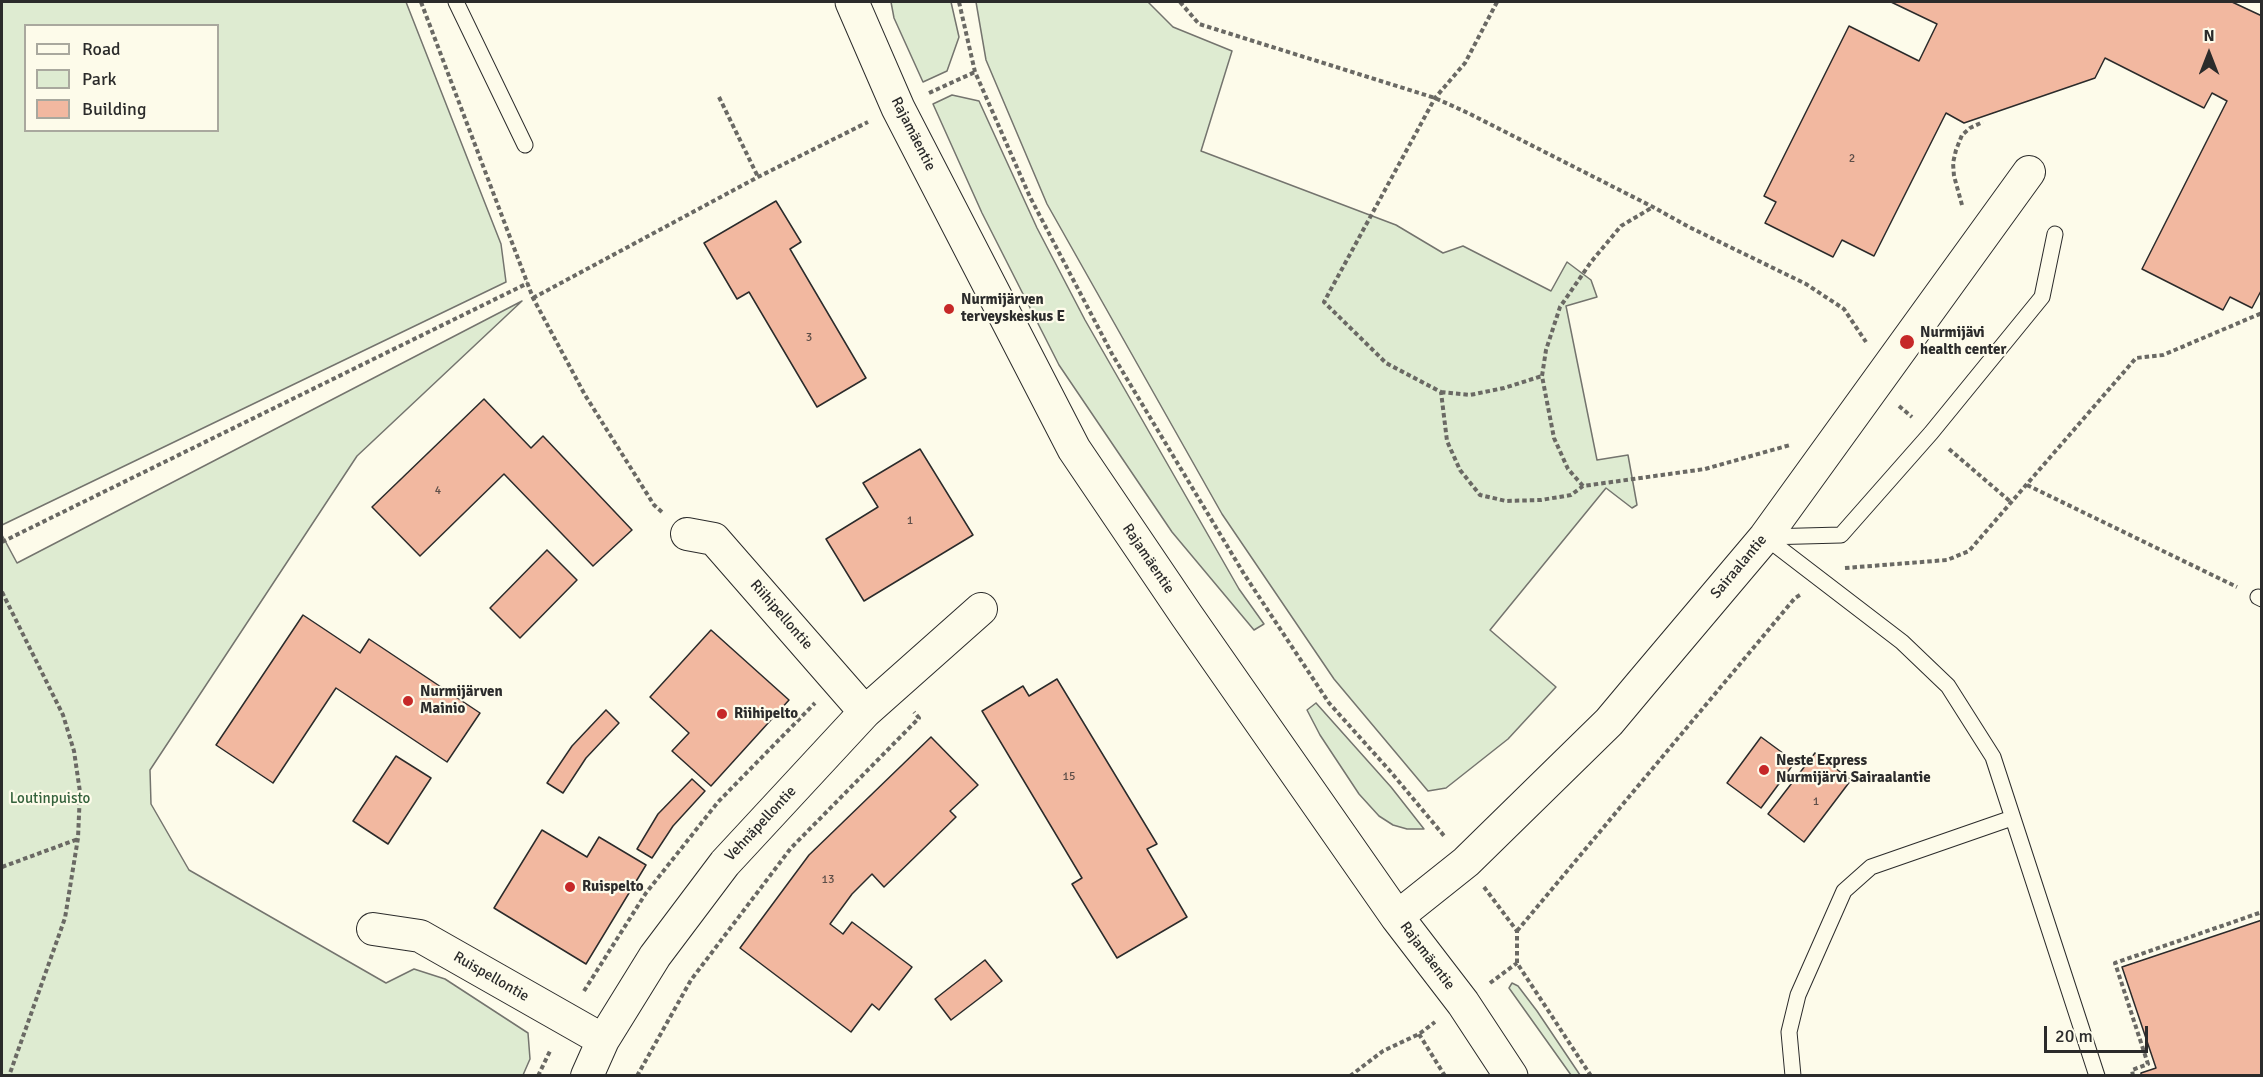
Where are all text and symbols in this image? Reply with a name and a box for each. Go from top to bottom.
legend [24,24,219,132]
north arrow [2179,24,2239,84]
text: N [2203,26,2215,46]
text: Road [82,38,121,60]
text: Park [82,68,117,90]
street label: Rajamäentie [887,94,939,174]
text: Building [82,98,146,120]
house number: 2 [1849,152,1855,166]
place label: Nurmijärven terveyskeskus E [961,291,1065,326]
marker: Nurmijärven terveyskeskus E [942,302,956,316]
place label: Nurmijävi health center [1920,324,2006,359]
house number: 3 [806,331,812,345]
marker: Nurmijävi health center [1898,333,1916,351]
house number: 4 [435,484,441,498]
house number: 1 [907,514,913,528]
street label: Rajamäentie [1118,521,1178,597]
street label: Sairaalantie [1707,531,1771,603]
street label: Riihipellontie [746,577,816,653]
place label: Nurmijärven Mainio [420,683,503,718]
marker: Nurmijärven Mainio [401,694,415,708]
place label: Riihipelto [734,705,798,723]
marker: Riihipelto [715,707,729,721]
place label: Neste Express Nurmijärvi Sairaalantie [1776,752,1931,787]
marker: Neste Express Nurmijärvi Sairaalantie [1757,763,1771,777]
house number: 15 [1063,770,1075,784]
street label: Vehnäpellontie [722,783,800,865]
park label: Loutinpuisto [10,790,90,808]
house number: 1 [1813,795,1819,809]
house number: 13 [822,873,834,887]
place label: Ruispelto [582,878,644,896]
marker: Ruispelto [563,880,577,894]
street label: Rajamäentie [1396,918,1458,994]
street label: Ruispellontie [450,948,532,1006]
scale bar [2047,1014,2150,1052]
text: 20 m [2055,1025,2093,1047]

